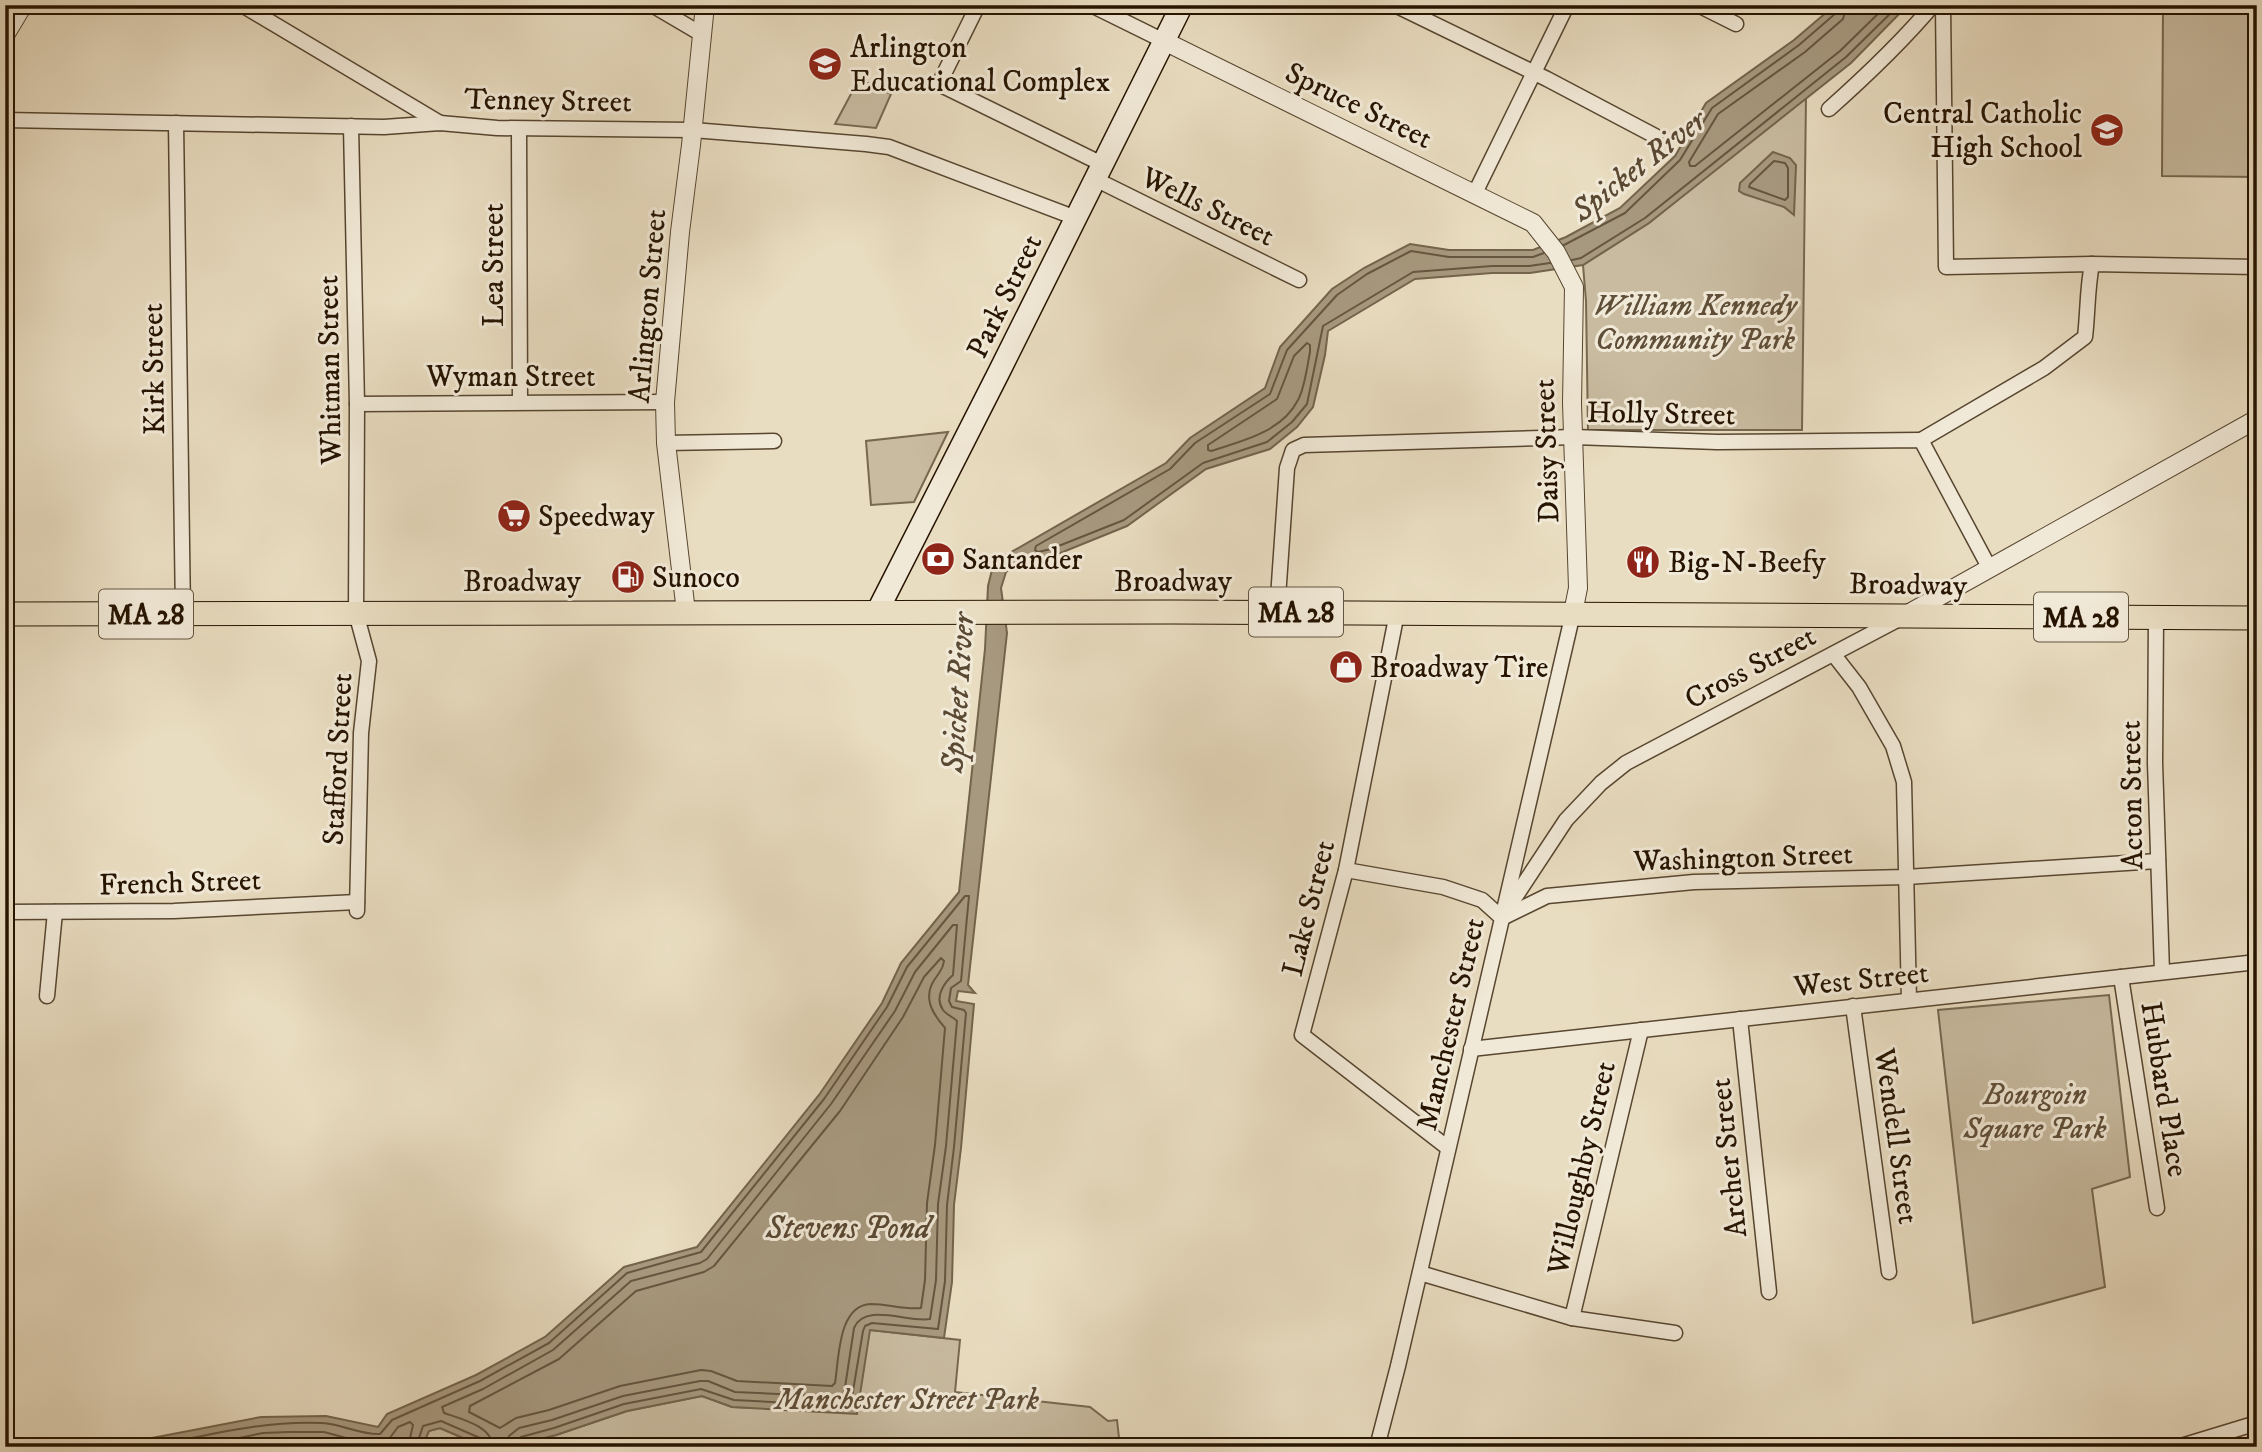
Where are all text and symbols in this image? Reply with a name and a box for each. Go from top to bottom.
place label: Arlington Educational Complex [850,30,1110,101]
school or university icon: Arlington Educational Complex [806,45,844,83]
street label: Spruce Street [1279,55,1438,158]
street label: Tenney Street [464,82,632,121]
place label: Central Catholic High School [1883,96,2082,167]
water label: Spicket River [1563,100,1717,232]
school or university icon: Central Catholic High School [2088,111,2126,149]
street label: Wells Street [1134,159,1280,256]
street label: Lea Street [476,203,513,327]
street label: Arlington Street [622,208,675,405]
street label: Park Street [959,229,1051,365]
street label: Whitman Street [310,275,351,466]
park label: William Kennedy Community Park [1594,288,1799,359]
street label: Kirk Street [135,303,174,435]
street label: Wyman Street [425,359,596,396]
street label: Daisy Street [1526,378,1569,524]
street label: Holly Street [1586,395,1736,434]
supermarket icon: Speedway [495,497,533,535]
place label: Speedway [538,499,655,536]
bank icon: Santander [919,540,957,578]
place label: Santander [962,542,1082,579]
restaurant icon: Big-N-Beefy [1624,543,1662,581]
place label: Big-N-Beefy [1668,545,1827,582]
fuel station icon: Sunoco [609,558,647,596]
place label: Sunoco [652,560,740,597]
street label: Broadway [463,564,582,601]
street label: Broadway [1114,564,1233,601]
street label: Broadway [1849,566,1968,605]
road number: MA 28 [1249,588,1343,636]
road number: MA 28 [99,590,193,638]
road number: MA 28 [2034,592,2128,642]
water label: Spicket River [933,609,985,775]
street label: Cross Street [1679,618,1823,718]
shop icon: Broadway Tire [1327,648,1365,686]
place label: Broadway Tire [1370,650,1548,687]
street label: Stafford Street [316,672,361,846]
street label: Acton Street [2113,720,2152,870]
street label: Washington Street [1632,836,1853,881]
street label: Lake Street [1275,837,1344,980]
street label: French Street [98,862,262,905]
street label: Manchester Street [1409,914,1494,1134]
street label: West Street [1791,955,1930,1006]
street label: Hubbard Place [2131,999,2196,1179]
street label: Wendell Street [1865,1045,1926,1226]
street label: Willoughby Street [1540,1058,1625,1280]
street label: Archer Street [1703,1077,1756,1239]
park label: Bourgoin Square Park [1963,1077,2107,1148]
water label: Stevens Pond [765,1209,935,1249]
park label: Manchester Street Park [773,1382,1039,1419]

